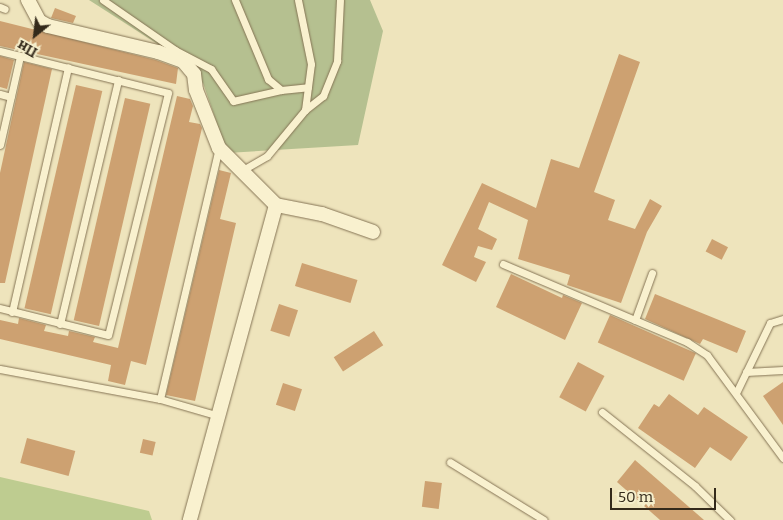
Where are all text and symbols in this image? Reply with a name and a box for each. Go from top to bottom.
north arrow [10,10,60,60]
text: Пн [15,36,40,61]
scale bar [613,478,719,510]
text: 50 m [618,488,653,506]

